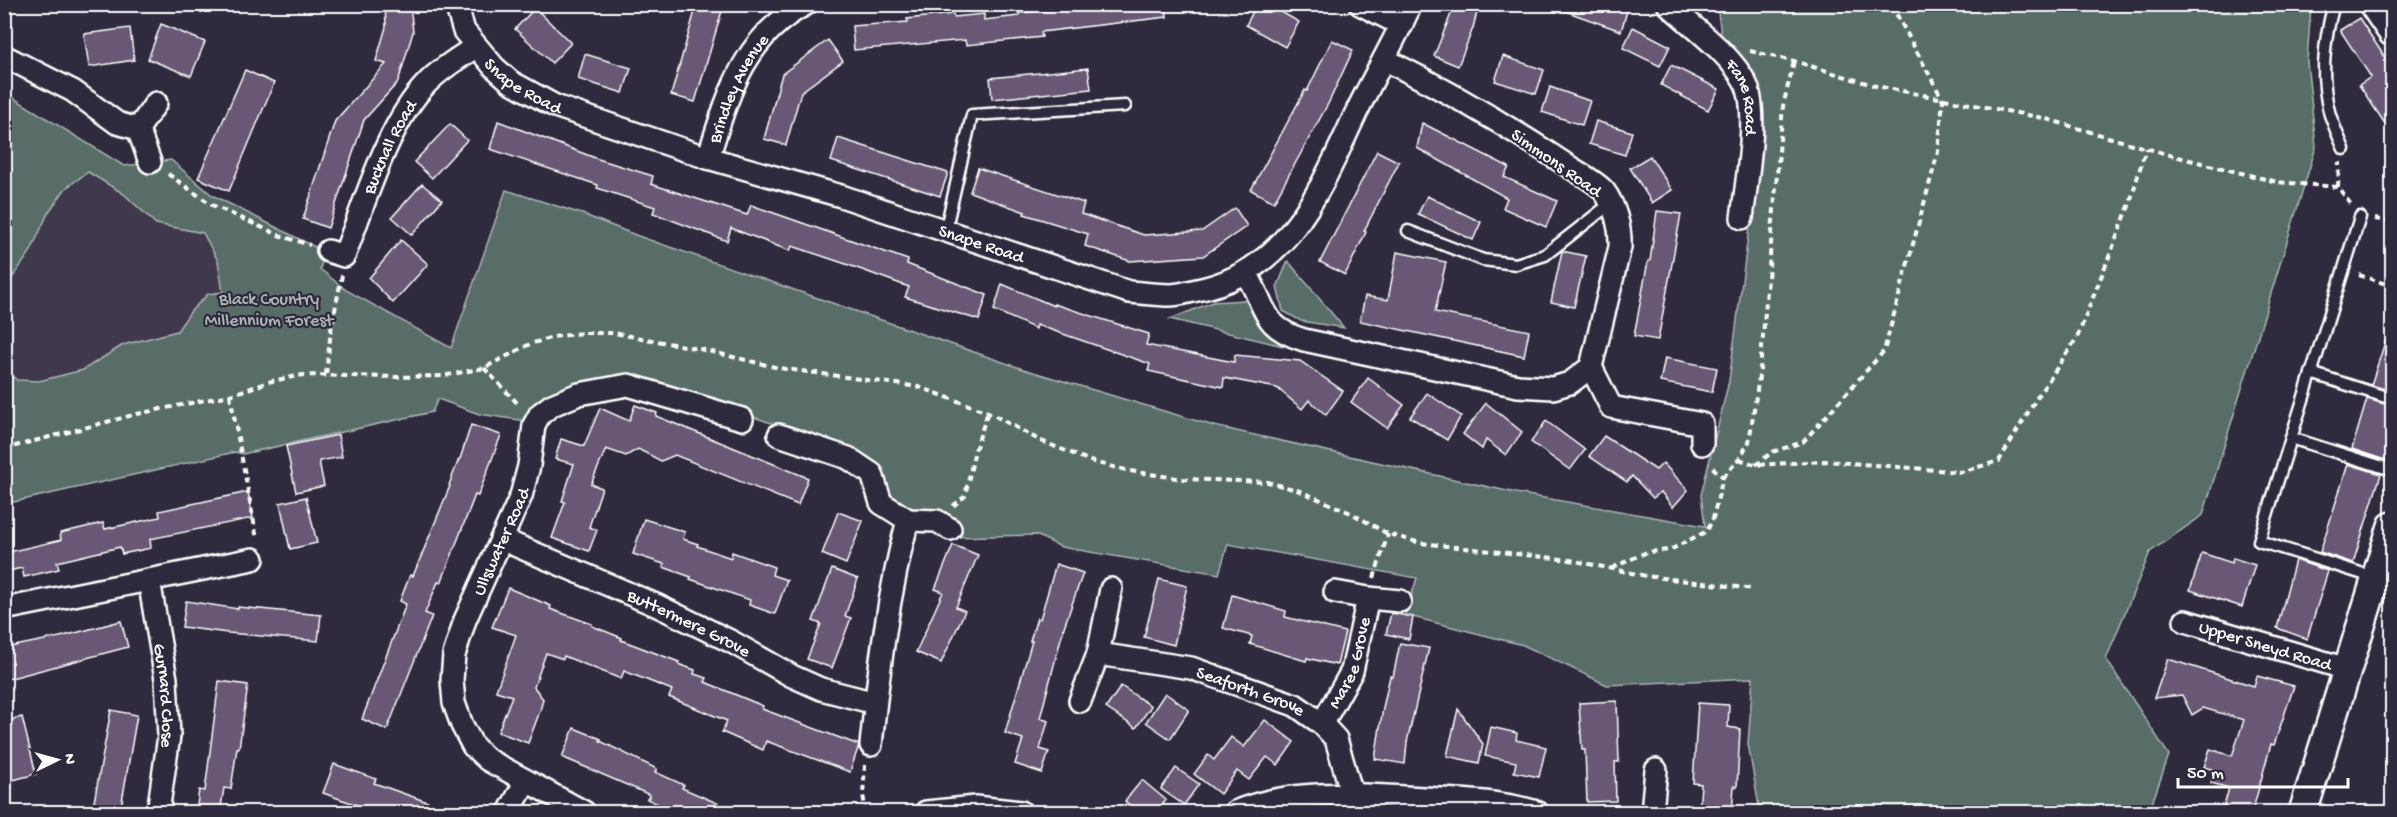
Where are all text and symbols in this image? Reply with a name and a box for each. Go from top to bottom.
street label: Brindley Avenue [705,30,775,147]
street label: Snape Road [478,55,565,121]
street label: Fane Road [1719,55,1760,137]
street label: Bucknall Road [360,96,423,198]
street label: Simmons Road [1506,125,1606,204]
street label: Snape Road [935,221,1028,270]
park label: Black Country Millennium Forest [205,290,335,332]
street label: Ullswater Road [469,485,536,599]
street label: Buttermere Grove [623,586,754,664]
street label: Maree Grove [1325,615,1377,713]
street label: Upper Sneyd Road [2196,618,2335,677]
street label: Gurnard Close [147,642,177,750]
street label: Seaforth Grove [1193,663,1309,722]
north arrow [27,730,87,790]
scale bar [2178,751,2348,789]
text: N [59,753,78,766]
text: 50 m [2187,764,2224,785]

